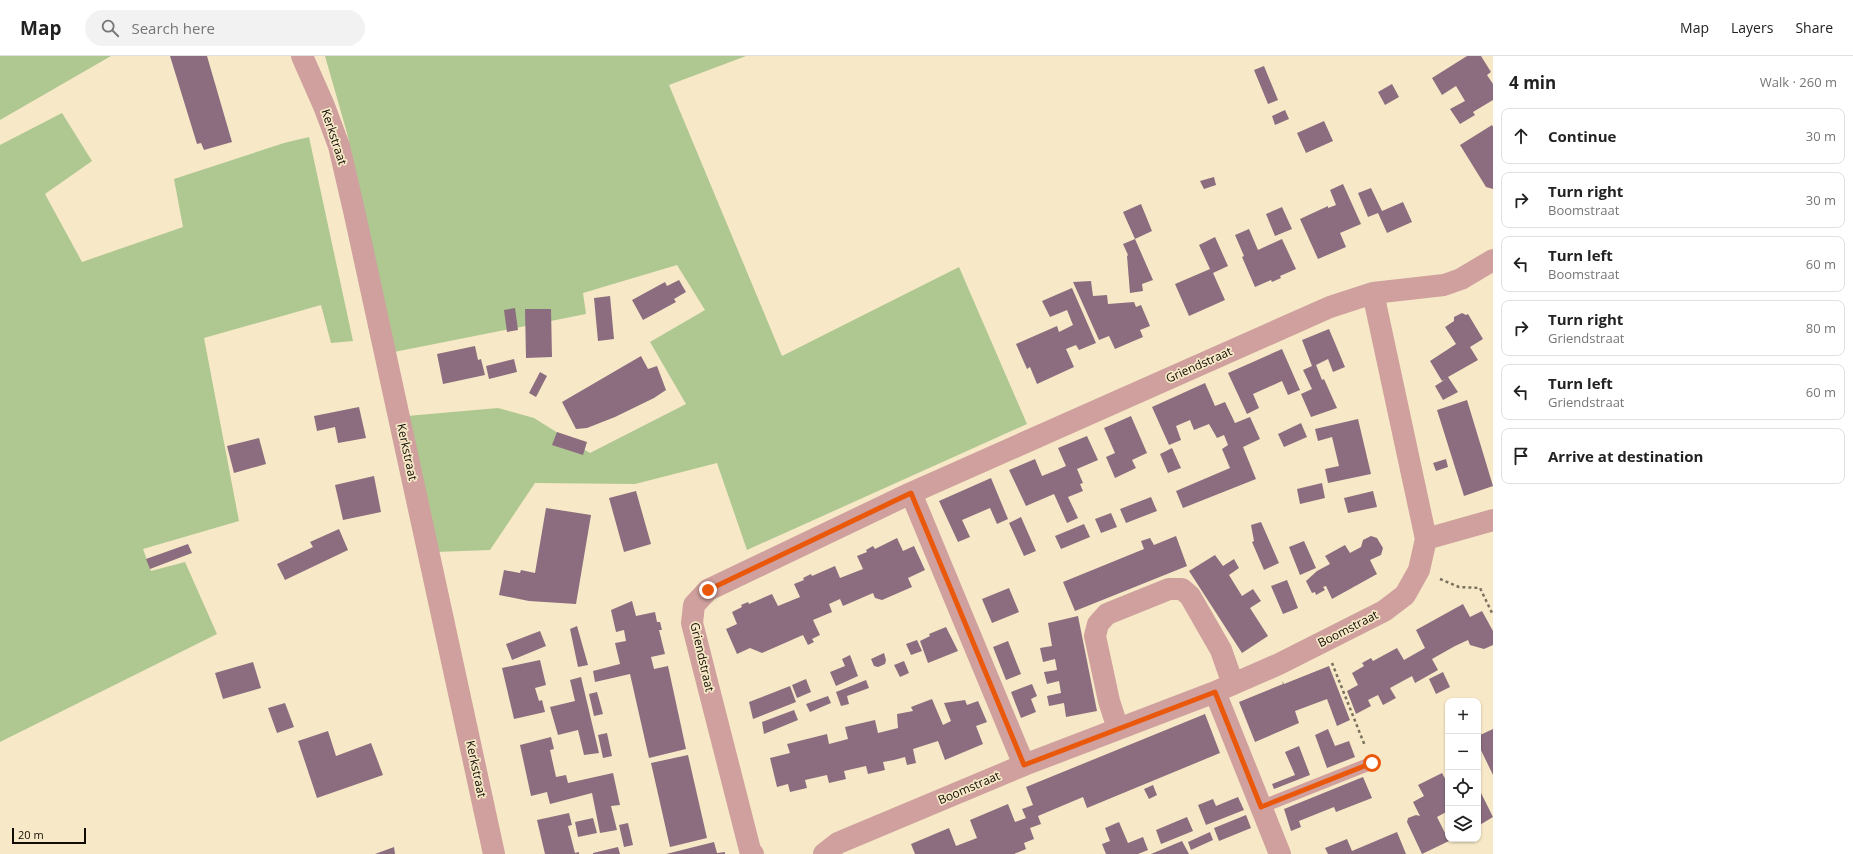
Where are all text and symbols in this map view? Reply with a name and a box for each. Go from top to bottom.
search box [85,10,365,46]
text: Map [20,15,61,41]
icon: search [99,17,121,39]
text: Search here [131,18,215,38]
text: Map [1680,18,1709,37]
text: Layers [1731,18,1773,37]
text: Share [1795,18,1833,37]
text: 4 min [1509,71,1556,94]
text: Walk · 260 m [1760,73,1837,91]
street label: Kerkstraat [317,107,351,167]
icon: ahead [1510,125,1532,147]
text: Continue [1548,126,1616,146]
text: 30 m [1806,127,1836,145]
text: Turn right [1548,181,1623,201]
icon: right [1510,189,1532,211]
text: 30 m [1806,191,1836,209]
text: Boomstraat [1548,201,1619,219]
text: Turn left [1548,245,1613,265]
icon: left [1510,253,1532,275]
text: 60 m [1806,255,1836,273]
text: Boomstraat [1548,265,1619,283]
text: Turn right [1548,309,1623,329]
icon: right [1510,317,1532,339]
text: 80 m [1806,319,1836,337]
text: Griendstraat [1548,329,1625,347]
street label: Griendstraat [1163,342,1235,387]
text: Turn left [1548,373,1613,393]
icon: left [1510,381,1532,403]
text: 60 m [1806,383,1836,401]
text: Griendstraat [1548,393,1625,411]
street label: Kerkstraat [393,422,422,482]
icon: arrive [1510,445,1532,467]
text: Arrive at destination [1548,446,1703,466]
route end [699,581,717,599]
street label: Boomstraat [1315,606,1381,651]
street label: Griendstraat [686,621,719,693]
map controls [1445,698,1481,842]
button: + [1445,698,1481,734]
button: − [1445,734,1481,770]
street label: Kerkstraat [462,739,491,799]
route start [1363,754,1381,772]
street label: Boomstraat [935,767,1002,808]
button: locate [1445,770,1481,806]
button: layers [1445,806,1481,842]
scale bar [12,826,86,845]
text: 20 m [18,827,44,842]

